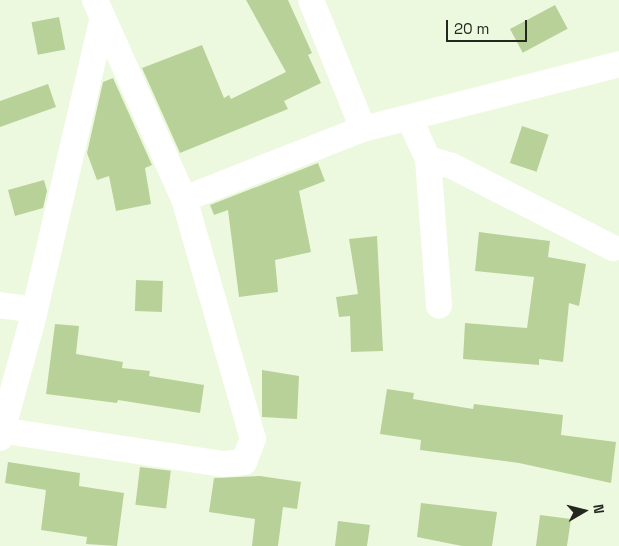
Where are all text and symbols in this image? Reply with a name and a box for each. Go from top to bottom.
scale bar [449,10,530,42]
text: 20 m [454,19,489,38]
north arrow [559,486,609,536]
text: N [589,503,608,515]

